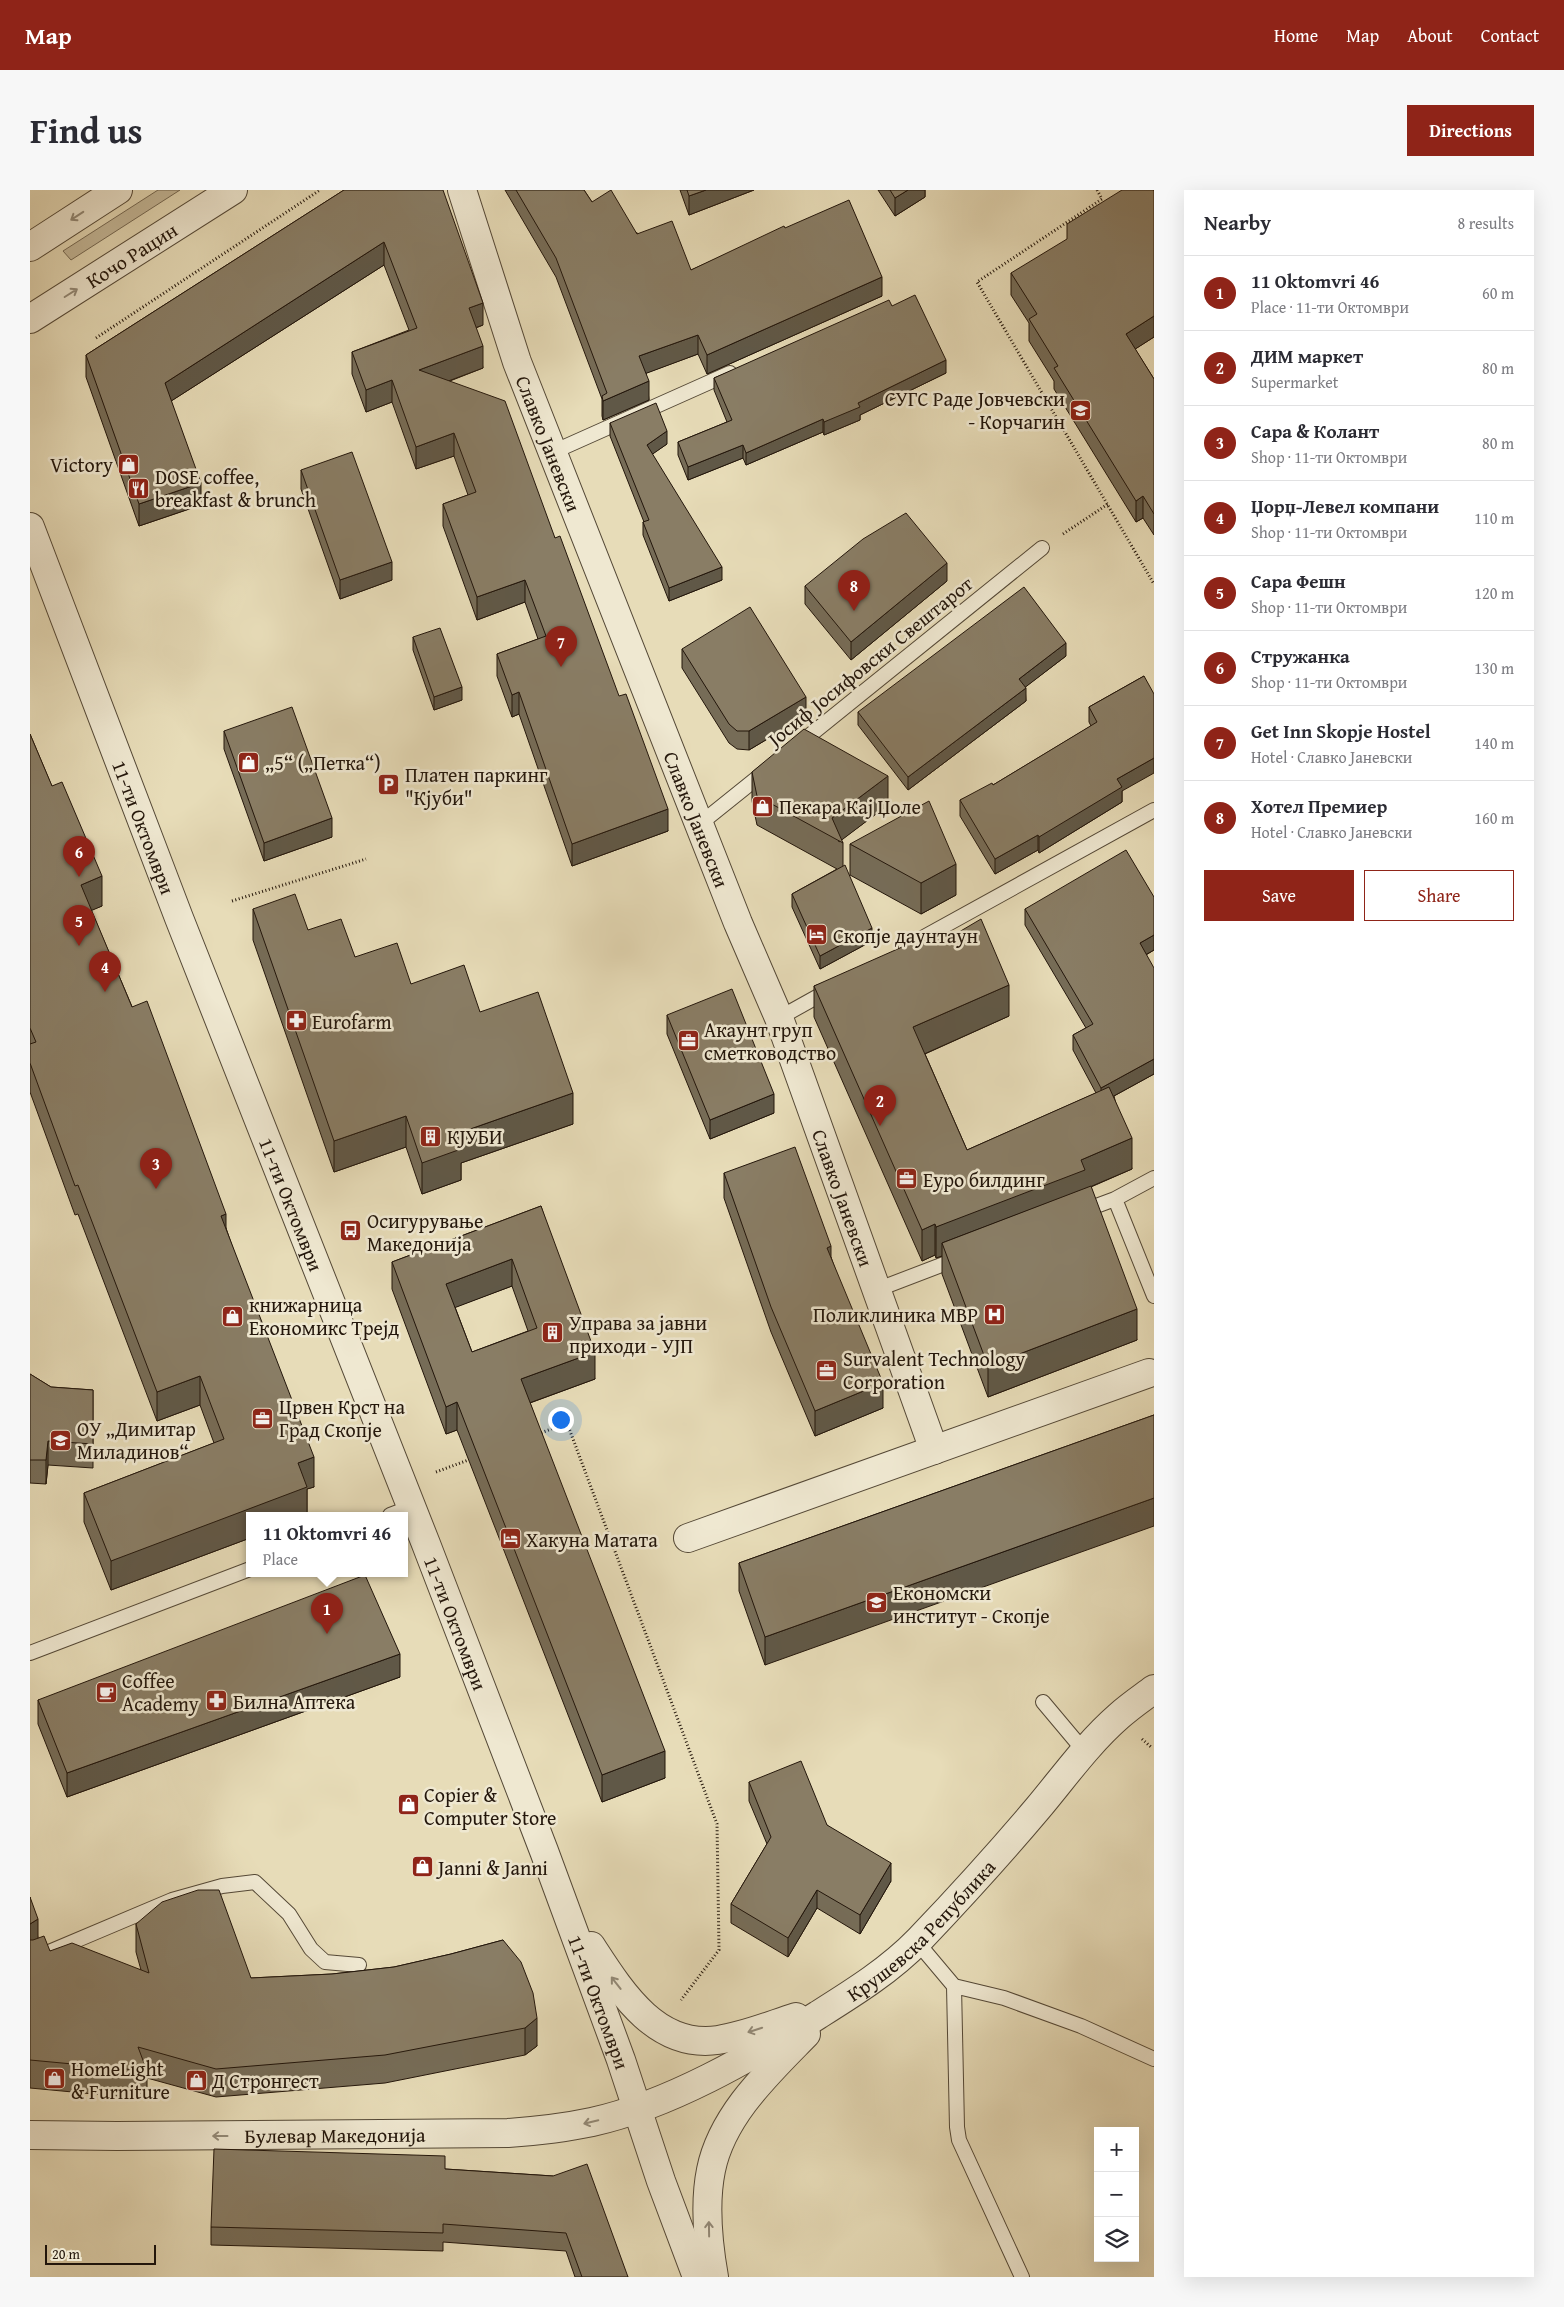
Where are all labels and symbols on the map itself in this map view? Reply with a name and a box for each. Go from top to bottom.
one-way arrow [71,212,85,222]
street label: Кочо Рацин [80,215,183,295]
one-way arrow [64,287,78,297]
street label: Славко Јаневски [509,371,589,516]
place label: СУГС Раде Јовчевски - Корчагин [885,384,1065,436]
school or university icon: СУГС Раде Јовчевски - Корчагин [1069,398,1093,422]
place label: Victory [50,450,113,479]
shop icon: Victory [117,452,141,476]
place label: DOSE coffee, breakfast & brunch [155,462,316,514]
restaurant icon: DOSE coffee, breakfast & brunch [127,476,151,500]
street label: Јосиф Јосифовски Свештарот [759,569,979,755]
pin: 8 [838,570,870,611]
pin: 7 [545,626,577,667]
street label: Славко Јаневски [657,747,737,892]
place label: „5“ („Петка“) [265,748,381,777]
shop icon: „5“ („Петка“) [237,750,261,774]
street label: 11-ти Октомври [106,756,183,898]
place label: Платен паркинг "Кјуби" [405,760,548,812]
parking icon: Платен паркинг "Кјуби" [377,773,401,797]
place label: Пекара Кај Џоле [779,792,921,821]
shop icon: Пекара Кај Џоле [751,794,775,818]
pin: 6 [63,836,95,877]
pin: 5 [63,905,95,946]
place label: Скопје даунтаун [833,921,979,950]
hotel icon: Скопје даунтаун [805,923,829,947]
pin: 4 [89,951,121,992]
place label: Eurofarm [312,1007,392,1036]
pharmacy icon: Eurofarm [284,1009,308,1033]
place label: Акаунт груп сметководство [704,1015,836,1067]
office icon: Акаунт груп сметководство [676,1029,700,1053]
pin: 2 [864,1085,896,1126]
place label: КЈУБИ [447,1122,503,1151]
building icon: КЈУБИ [419,1124,443,1148]
street label: Славко Јаневски [806,1125,882,1271]
street label: 11-ти Октомври [252,1133,331,1275]
pin: 3 [140,1148,172,1189]
place label: Еуро билдинг [923,1165,1045,1194]
office icon: Еуро билдинг [895,1167,919,1191]
place label: Осигурување Македонија [367,1206,483,1258]
bus stop icon: Осигурување Македонија [339,1219,363,1243]
place label: книжарница Економикс Трејд [249,1290,399,1342]
place label: Поликлиника МВР [813,1300,978,1329]
hospital icon: Поликлиника МВР [982,1302,1006,1326]
shop icon: книжарница Економикс Трејд [221,1304,245,1328]
place label: Управа за јавни приходи - УЈП [569,1308,707,1360]
building icon: Управа за јавни приходи - УЈП [541,1321,565,1345]
place label: Survalent Technology Corporation [843,1344,1025,1396]
office icon: Survalent Technology Corporation [815,1358,839,1382]
place label: Црвен Крст на Град Скопје [279,1392,405,1444]
office icon: Црвен Крст на Град Скопје [251,1406,275,1430]
your location [548,1407,574,1433]
place label: ОУ „Димитар Миладинов“ [77,1414,196,1466]
school or university icon: ОУ „Димитар Миладинов“ [49,1428,73,1452]
place label: Хакуна Матата [526,1525,658,1554]
hotel icon: Хакуна Матата [498,1527,522,1551]
street label: 11-ти Октомври [417,1552,495,1694]
place label: Економски институт - Скопје [893,1578,1050,1630]
school or university icon: Економски институт - Скопје [865,1591,889,1615]
pin: 1 [311,1593,343,1634]
place label: Coffee Academy [122,1666,199,1718]
cafe icon: Coffee Academy [94,1680,118,1704]
place label: Билна Аптека [233,1687,356,1716]
pharmacy icon: Билна Аптека [205,1689,229,1713]
place label: Copier & Computer Store [424,1780,556,1832]
shop icon: Copier & Computer Store [396,1793,420,1817]
street label: Крушевска Република [840,1852,1002,2008]
place label: Janni & Janni [435,1853,548,1882]
shop icon: Janni & Janni [410,1855,434,1879]
street label: 11-ти Октомври [562,1930,638,2073]
one-way arrow [611,1977,622,1990]
one-way arrow [748,2026,764,2035]
place label: HomeLight & Furniture [71,2054,170,2106]
place label: Д Стронгест [211,2066,319,2095]
shop icon: HomeLight & Furniture [43,2067,67,2091]
shop icon: Д Стронгест [184,2068,208,2092]
one-way arrow [584,2118,600,2127]
street label: Булевар Македонија [244,2119,426,2150]
one-way arrow [212,2131,228,2141]
one-way arrow [704,2221,714,2237]
scale bar [45,2242,156,2265]

